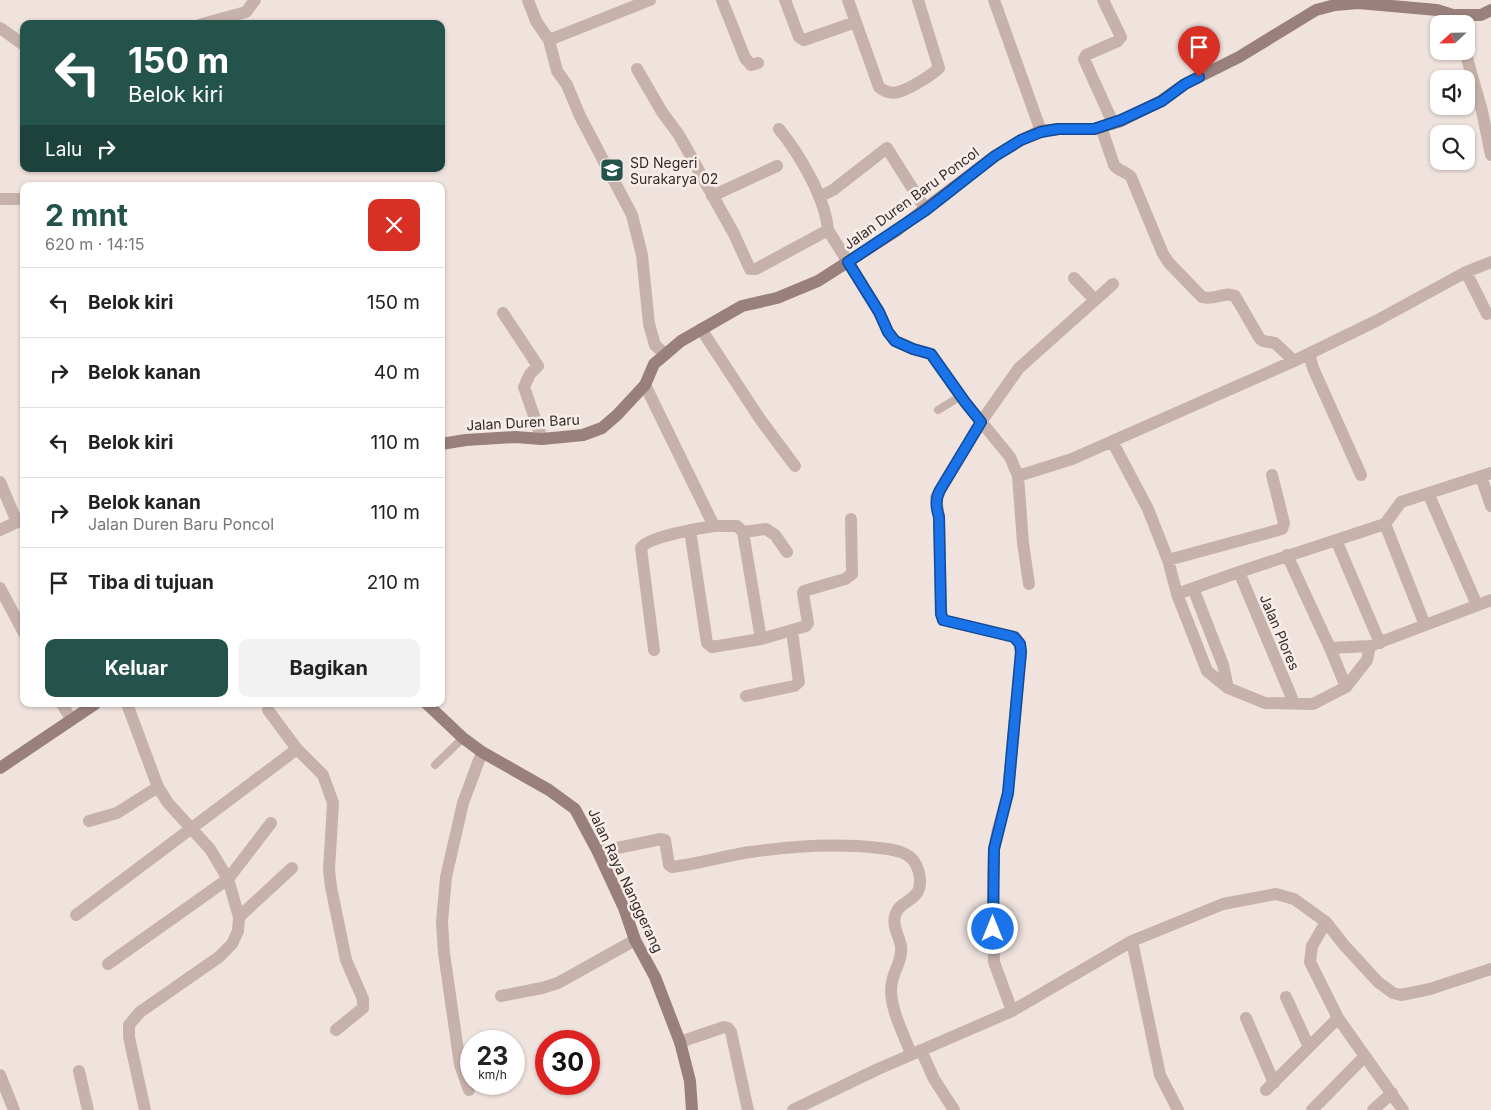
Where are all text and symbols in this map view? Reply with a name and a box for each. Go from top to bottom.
north arrow [1430,15,1475,60]
map controls [1430,15,1475,170]
pin [1178,26,1220,77]
icon: arrive [1185,33,1213,61]
text: 150 m [128,39,229,81]
icon: left [45,40,110,105]
button: sound [1430,70,1475,115]
text: Belok kiri [128,81,223,107]
button: search [1430,125,1475,170]
icon: right [92,135,120,163]
text: Lalu [45,138,82,161]
street label: Jalan Duren Baru Poncol [840,143,982,253]
place label: SD Negeri Surakarya 02 [630,154,718,187]
school or university icon: SD Negeri Surakarya 02 [599,157,625,183]
text: 2 mnt [45,197,128,233]
button: close [368,199,420,251]
text: 620 m · 14:15 [45,234,145,254]
icon: left [45,289,73,317]
text: Belok kiri [88,291,173,314]
text: 150 m [367,291,420,314]
icon: right [45,359,73,387]
text: Belok kanan [88,361,201,384]
text: 40 m [374,361,420,384]
street label: Jalan Duren Baru [466,411,580,433]
icon: left [45,429,73,457]
text: Belok kiri [88,431,173,454]
text: 110 m [371,431,420,454]
text: Belok kanan [88,491,201,514]
icon: right [45,499,73,527]
text: 110 m [371,501,420,524]
text: Jalan Duren Baru Poncol [88,514,274,534]
icon: arrive [45,569,73,597]
text: Tiba di tujuan [88,571,214,594]
text: 210 m [367,571,420,594]
street label: Jalan Plores [1256,592,1304,672]
button: Keluar [45,639,228,697]
button: Bagikan [238,639,420,697]
street label: Jalan Raya Nanggerang [585,805,667,955]
position arrow [966,902,1018,954]
speed limit sign: 30 [535,1030,600,1095]
text: 23 [477,1041,508,1071]
text: km/h [478,1067,507,1082]

